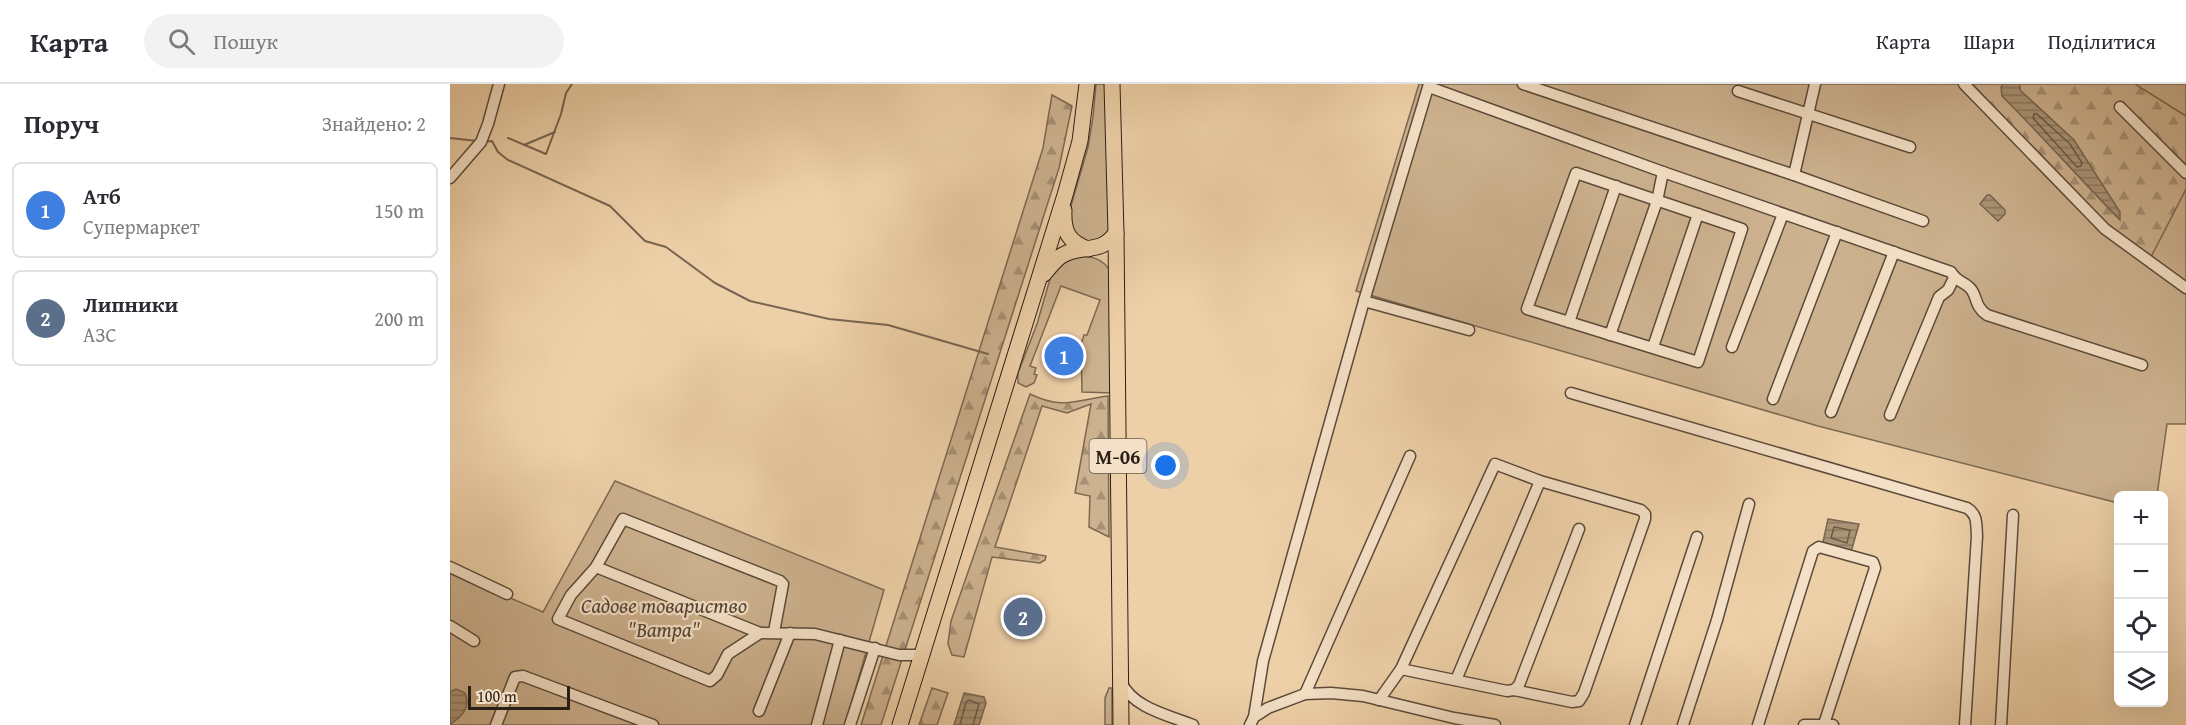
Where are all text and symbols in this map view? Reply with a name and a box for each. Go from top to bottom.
search box [144,14,564,68]
text: Карта [30,21,108,62]
icon: search [165,25,198,58]
text: Пошук [213,25,278,57]
text: Карта [1876,26,1930,57]
text: Шари [1963,26,2015,57]
text: Поділитися [2048,26,2156,57]
text: Поруч [24,104,99,143]
text: Знайдено: 2 [322,109,426,138]
text: Атб [83,180,121,212]
text: 1 [40,196,51,225]
text: 150 m [374,196,424,225]
text: Супермаркет [83,212,200,241]
text: Липники [83,288,178,320]
text: 2 [40,304,51,333]
text: 200 m [374,304,424,333]
text: АЗС [83,320,116,349]
pin: 1 [1044,334,1084,378]
road number: М-06 [1090,439,1146,473]
your location [1151,451,1180,480]
map controls [2114,491,2168,707]
button: + [2114,491,2168,545]
button: − [2114,545,2168,599]
park label: Садове товариство "Ватра" [581,590,747,645]
pin: 2 [1004,594,1042,640]
button: locate [2114,599,2168,653]
button: layers [2114,653,2168,707]
scale bar [468,683,570,710]
text: 100 m [477,684,517,708]

